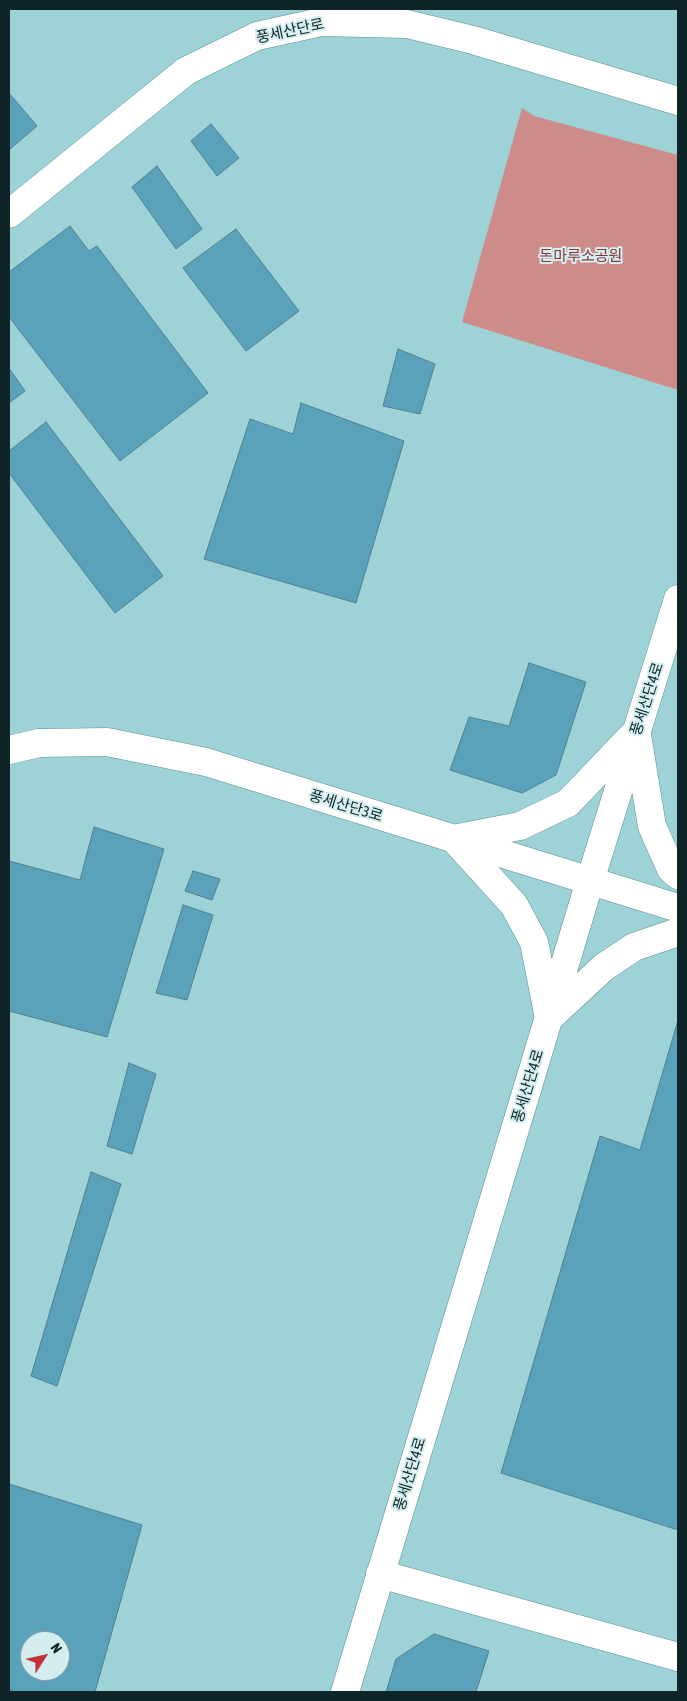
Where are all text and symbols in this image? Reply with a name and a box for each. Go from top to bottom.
street label: 풍세산단로 [254,15,326,47]
park label: 돈마루소공원 [540,247,622,265]
street label: 풍세산단4로 [627,660,667,738]
street label: 풍세산단3로 [307,786,385,826]
street label: 풍세산단4로 [508,1047,548,1125]
street label: 풍세산단4로 [390,1435,430,1513]
north arrow [20,1631,70,1681]
text: N [48,1640,65,1656]

